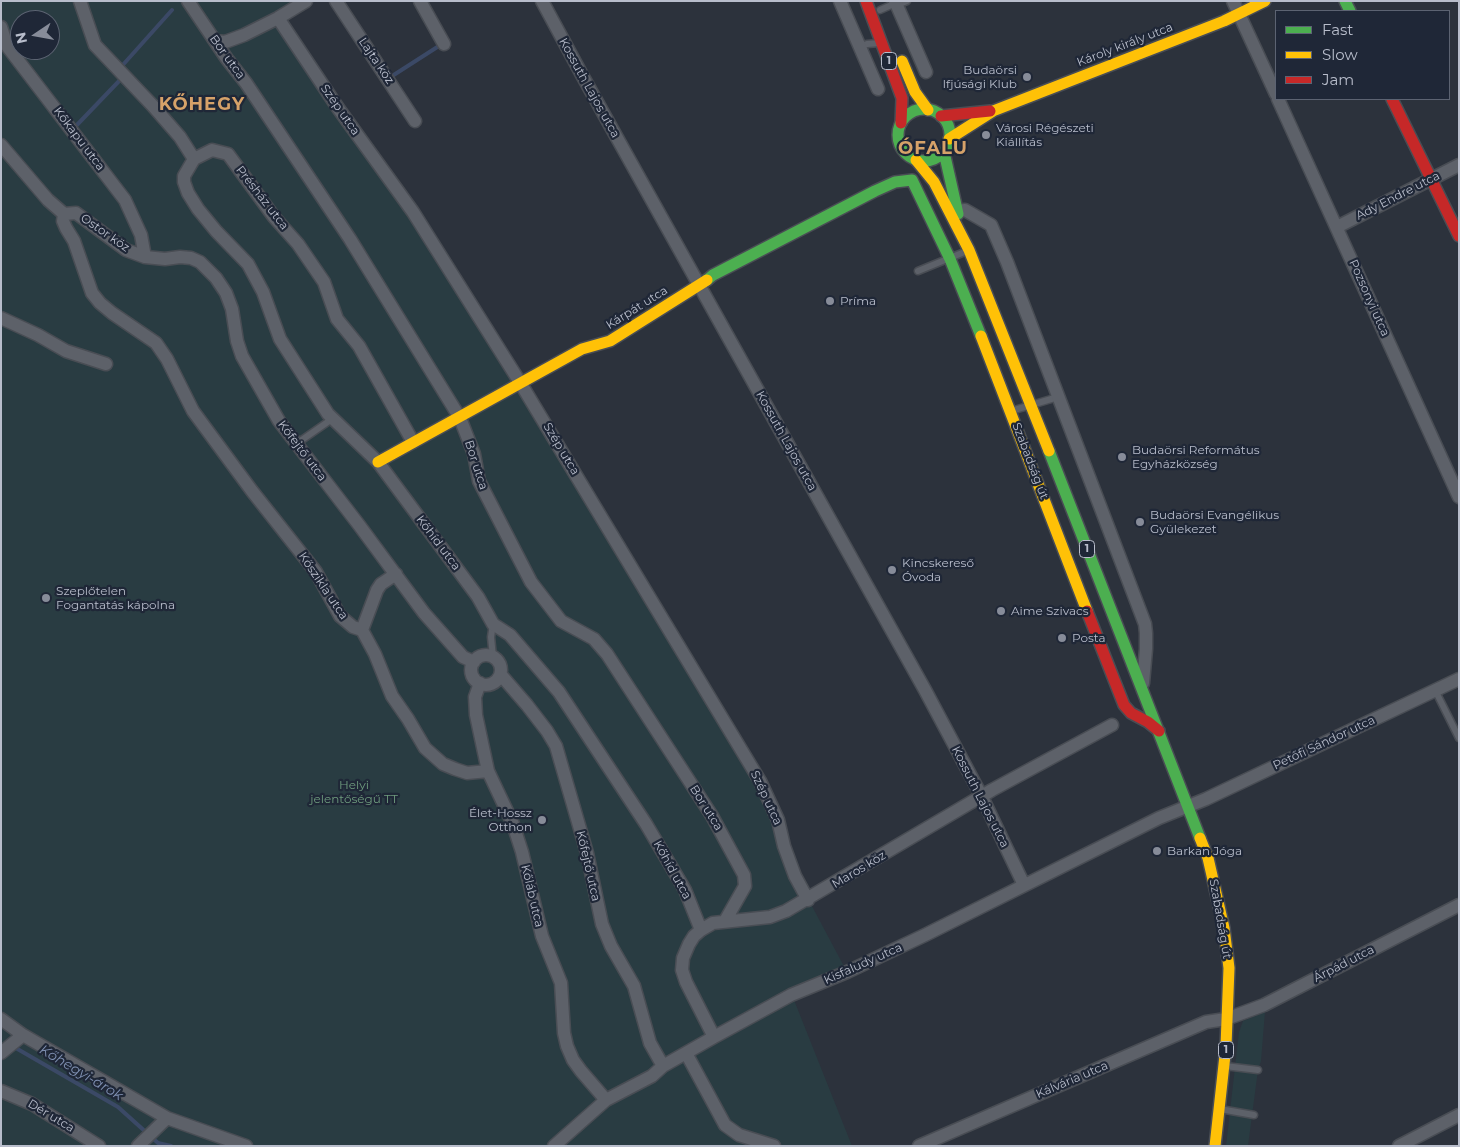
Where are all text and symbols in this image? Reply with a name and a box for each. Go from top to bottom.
north arrow [10,10,60,60]
legend [1275,10,1450,100]
street label: Károly király utca [1075,20,1175,70]
text: Fast [1322,20,1353,39]
text: N [11,31,31,45]
street label: Bor utca [206,32,248,82]
street label: Lajta köz [355,35,397,87]
street label: Kossuth Lajos utca [556,35,622,141]
text: Slow [1322,45,1358,64]
road number: 1 [882,52,896,70]
place label: Budaörsi Ifjúsági Klub [942,63,1017,91]
text: Jam [1322,70,1354,89]
marker: Budaörsi Ifjúsági Klub [1021,71,1033,83]
street label: Szép utca [317,82,363,138]
district label: KŐHEGY [158,94,246,116]
street label: Kőkapu utca [50,104,108,174]
place label: Városi Régészeti Kiállítás [996,121,1094,149]
marker: Városi Régészeti Kiállítás [980,129,992,141]
district label: ÓFALU [897,138,969,160]
street label: Présház utca [233,163,291,233]
street label: Ady Endre utca [1354,169,1442,223]
street label: Ostor köz [78,211,132,255]
street label: Pozsonyi utca [1346,257,1392,339]
street label: Kárpát utca [604,283,670,333]
place label: Príma [840,294,876,308]
marker: Príma [824,295,836,307]
street label: Kossuth Lajos utca [753,388,819,494]
street label: Kőfejtő utca [275,418,329,484]
street label: Szép utca [540,420,582,478]
street label: Szabadság út [1009,421,1051,501]
street label: Bor utca [461,438,491,492]
place label: Budaörsi Református Egyházközség [1132,443,1260,471]
marker: Budaörsi Református Egyházközség [1116,451,1128,463]
place label: Budaörsi Evangélikus Gyülekezet [1150,508,1279,536]
street label: Kőhíd utca [413,513,463,573]
marker: Budaörsi Evangélikus Gyülekezet [1134,516,1146,528]
road number: 1 [1080,540,1094,558]
street label: Kőszikla utca [295,550,351,622]
place label: Kincskereső Óvoda [902,556,974,584]
marker: Kincskereső Óvoda [886,564,898,576]
place label: Szeplőtelen Fogantatás kápolna [56,584,175,612]
marker: Szeplőtelen Fogantatás kápolna [40,592,52,604]
place label: Aime Szivacs [1011,604,1089,618]
marker: Aime Szivacs [995,605,1007,617]
place label: Posta [1072,631,1106,645]
marker: Posta [1056,632,1068,644]
street label: Petőfi Sándor utca [1271,713,1377,773]
street label: Kossuth Lajos utca [948,744,1012,850]
street label: Szép utca [747,768,785,828]
park label: Helyi jelentőségű TT [310,778,398,806]
street label: Bor utca [686,783,726,833]
place label: Élet-Hossz Otthon [469,806,532,834]
marker: Élet-Hossz Otthon [536,814,548,826]
street label: Kőfejtő utca [573,829,603,903]
street label: Kőhíd utca [650,838,694,902]
place label: Barkan Jóga [1167,844,1242,858]
marker: Barkan Jóga [1151,845,1163,857]
street label: Maros köz [829,848,889,892]
street label: Kőláb utca [518,863,546,929]
street label: Szabadság út [1206,878,1234,960]
street label: Kisfaludy utca [822,940,904,988]
street label: Árpád utca [1311,943,1377,985]
water label: Kőhegyi-árok [36,1042,126,1104]
road number: 1 [1218,1042,1234,1058]
street label: Kálvária utca [1034,1058,1110,1102]
street label: Dér utca [25,1097,77,1135]

